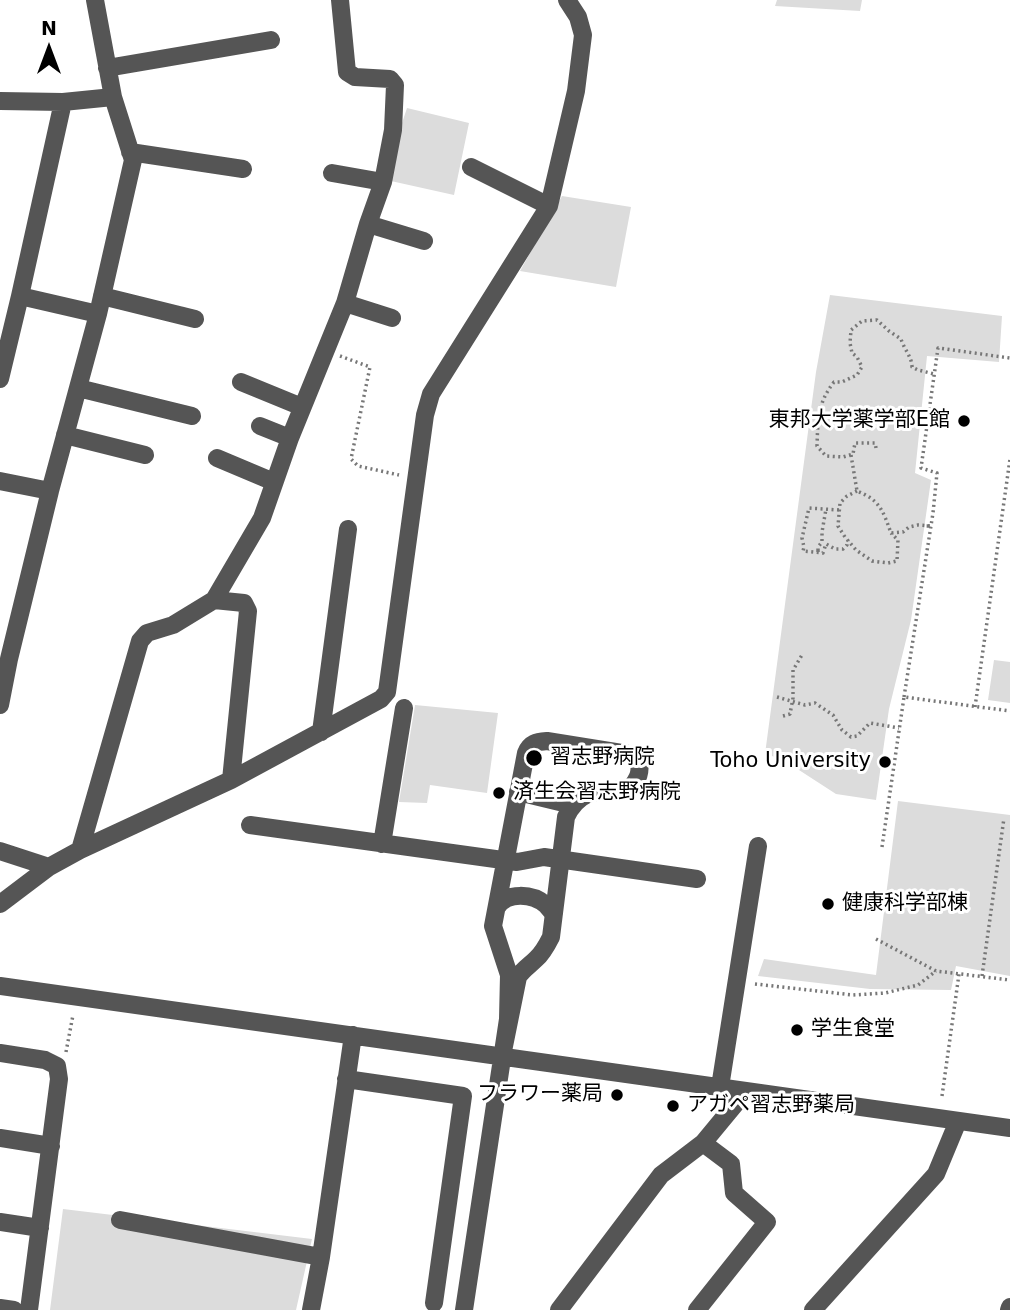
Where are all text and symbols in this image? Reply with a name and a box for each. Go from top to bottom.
north arrow [14,14,84,84]
text: N [41,17,57,39]
place label: 東邦大学薬学部E館 [769,408,950,434]
marker: 東邦大学薬学部E館 [956,413,972,429]
place label: 習志野病院 [550,745,655,771]
marker: 習志野病院 [524,748,544,768]
place label: Toho University [710,749,871,775]
marker: Toho University [877,754,893,770]
place label: 済生会習志野病院 [513,780,681,806]
marker: 済生会習志野病院 [491,785,507,801]
place label: 健康科学部棟 [842,891,968,917]
marker: 健康科学部棟 [820,896,836,912]
place label: 学生食堂 [811,1017,895,1043]
marker: 学生食堂 [789,1022,805,1038]
place label: フラワー薬局 [477,1082,603,1108]
marker: フラワー薬局 [609,1087,625,1103]
place label: アガペ習志野薬局 [687,1093,855,1119]
marker: アガペ習志野薬局 [665,1098,681,1114]

